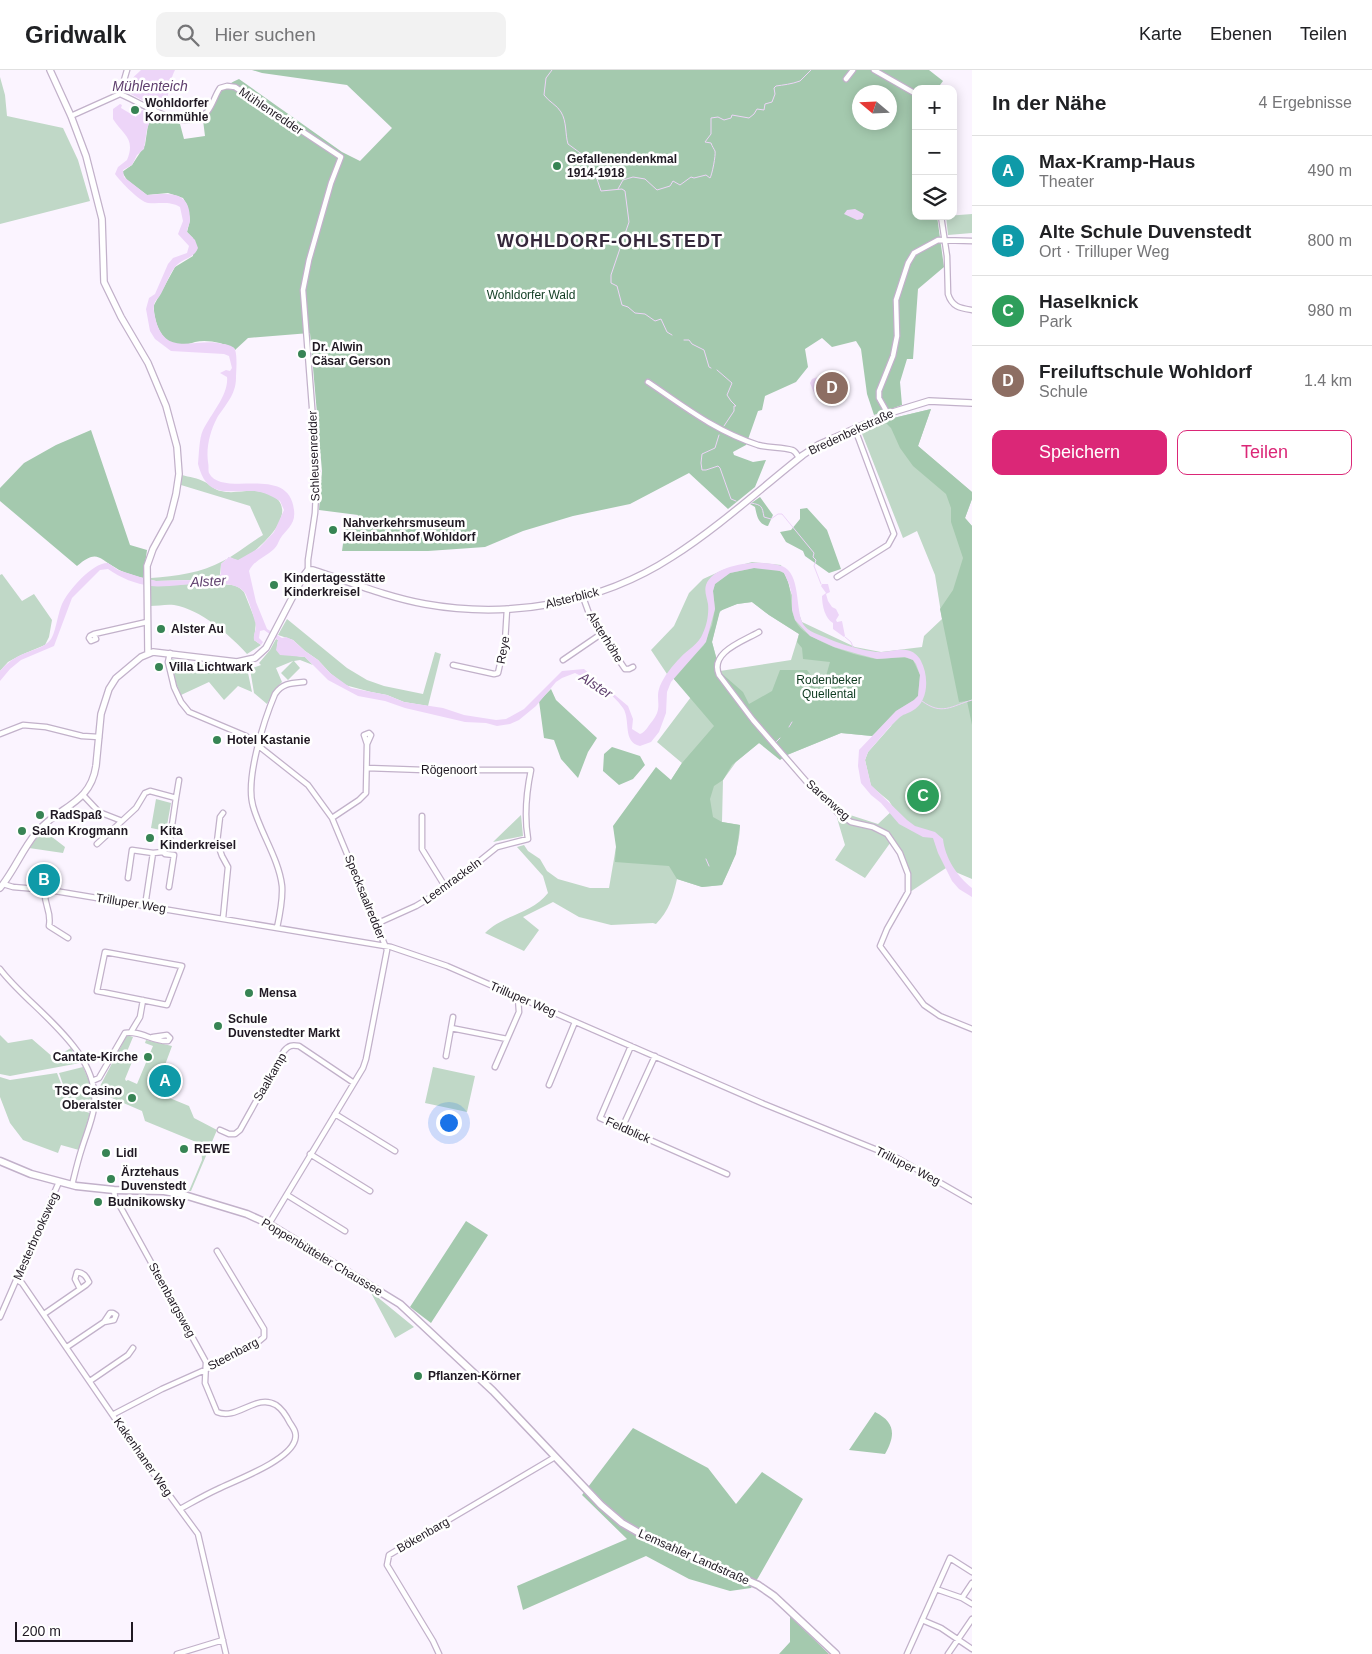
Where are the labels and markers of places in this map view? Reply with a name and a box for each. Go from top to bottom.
place label: Wohldorfer Kornmühle [145,96,209,124]
marker: Wohldorfer Kornmühle [129,104,141,116]
place label: Gefallenendenkmal 1914-1918 [567,152,677,180]
marker: Gefallenendenkmal 1914-1918 [551,160,563,172]
place label: Dr. Alwin Cäsar Gerson [312,340,391,368]
marker: Dr. Alwin Cäsar Gerson [296,348,308,360]
pin: D [816,369,848,407]
place label: Nahverkehrsmuseum Kleinbahnhof Wohldorf [343,516,476,544]
marker: Nahverkehrsmuseum Kleinbahnhof Wohldorf [327,524,339,536]
place label: Kindertagesstätte Kinderkreisel [284,571,386,599]
marker: Kindertagesstätte Kinderkreisel [268,579,280,591]
place label: Alster Au [171,622,224,636]
marker: Alster Au [155,623,167,635]
place label: Villa Lichtwark [169,660,253,674]
marker: Villa Lichtwark [153,661,165,673]
place label: Hotel Kastanie [227,733,311,747]
marker: Hotel Kastanie [211,734,223,746]
pin: C [907,777,939,815]
place label: RadSpaß [50,808,102,822]
marker: RadSpaß [34,809,46,821]
place label: Salon Krogmann [32,824,128,838]
place label: Kita Kinderkreisel [160,824,236,852]
marker: Salon Krogmann [16,825,28,837]
marker: Kita Kinderkreisel [144,832,156,844]
pin: B [28,861,60,899]
place label: Mensa [259,986,297,1000]
marker: Mensa [243,987,255,999]
place label: Schule Duvenstedter Markt [228,1012,340,1040]
marker: Schule Duvenstedter Markt [212,1020,224,1032]
place label: Cantate-Kirche [53,1050,138,1064]
marker: Cantate-Kirche [142,1051,154,1063]
pin: A [149,1062,181,1100]
place label: TSC Casino Oberalster [55,1084,122,1112]
marker: TSC Casino Oberalster [126,1092,138,1104]
place label: REWE [194,1142,230,1156]
marker: REWE [178,1143,190,1155]
place label: Lidl [116,1146,137,1160]
marker: Lidl [100,1147,112,1159]
place label: Ärztehaus Duvenstedt [121,1164,186,1193]
marker: Ärztehaus Duvenstedt [105,1173,117,1185]
place label: Budnikowsky [108,1195,186,1209]
marker: Budnikowsky [92,1196,104,1208]
place label: Pflanzen-Körner [428,1369,521,1383]
marker: Pflanzen-Körner [412,1370,424,1382]

